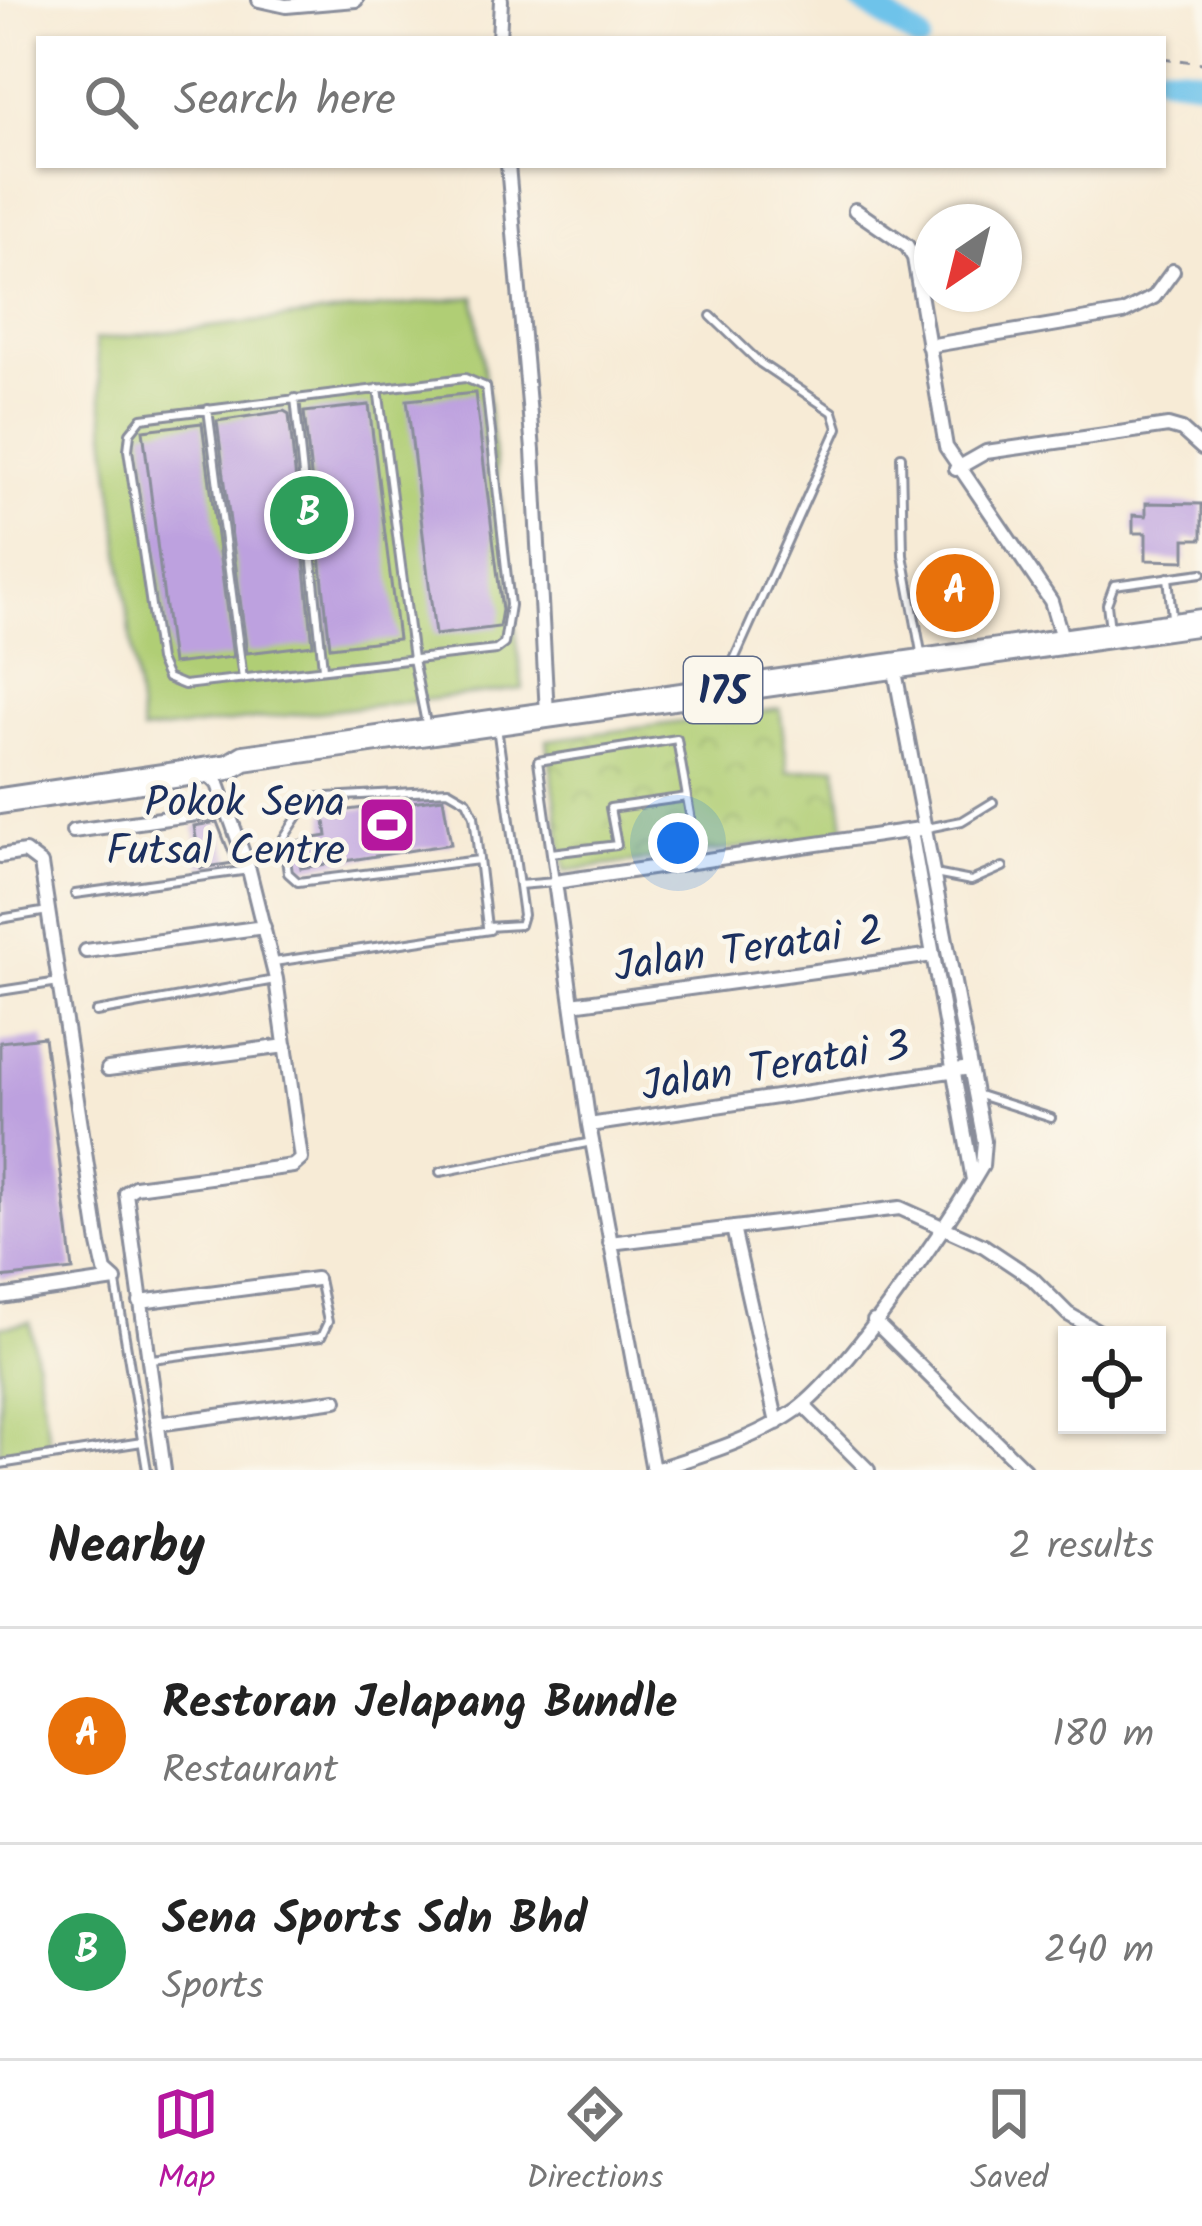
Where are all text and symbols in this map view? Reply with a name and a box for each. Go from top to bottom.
search box [36,36,1166,168]
text: Search here [174,66,396,138]
icon: search [78,69,144,135]
north arrow [914,204,1022,312]
pin: B [270,470,348,560]
pin: A [916,548,994,638]
road number: 175 [684,657,762,723]
place label: Pokok Sena Futsal Centre [106,771,345,886]
sports icon: Pokok Sena Futsal Centre [356,794,418,856]
your location [648,813,708,873]
street label: Jalan Teratai 2 [610,898,887,1002]
street label: Jalan Teratai 3 [637,1013,914,1122]
map controls [1058,1326,1166,1434]
button: locate [1058,1326,1166,1434]
text: Nearby [48,1508,205,1589]
text: 2 results [1009,1517,1154,1579]
text: Restoran Jelapang Bundle [162,1669,677,1741]
text: A [75,1705,99,1767]
text: 180 m [1052,1705,1154,1767]
text: Restaurant [162,1741,338,1803]
text: Sena Sports Sdn Bhd [162,1885,588,1957]
text: B [75,1921,99,1983]
text: 240 m [1044,1921,1154,1983]
text: Sports [162,1957,264,2019]
tab: Map [153,2081,219,2206]
tab: Directions [526,2081,663,2206]
tab: Saved [970,2081,1049,2206]

